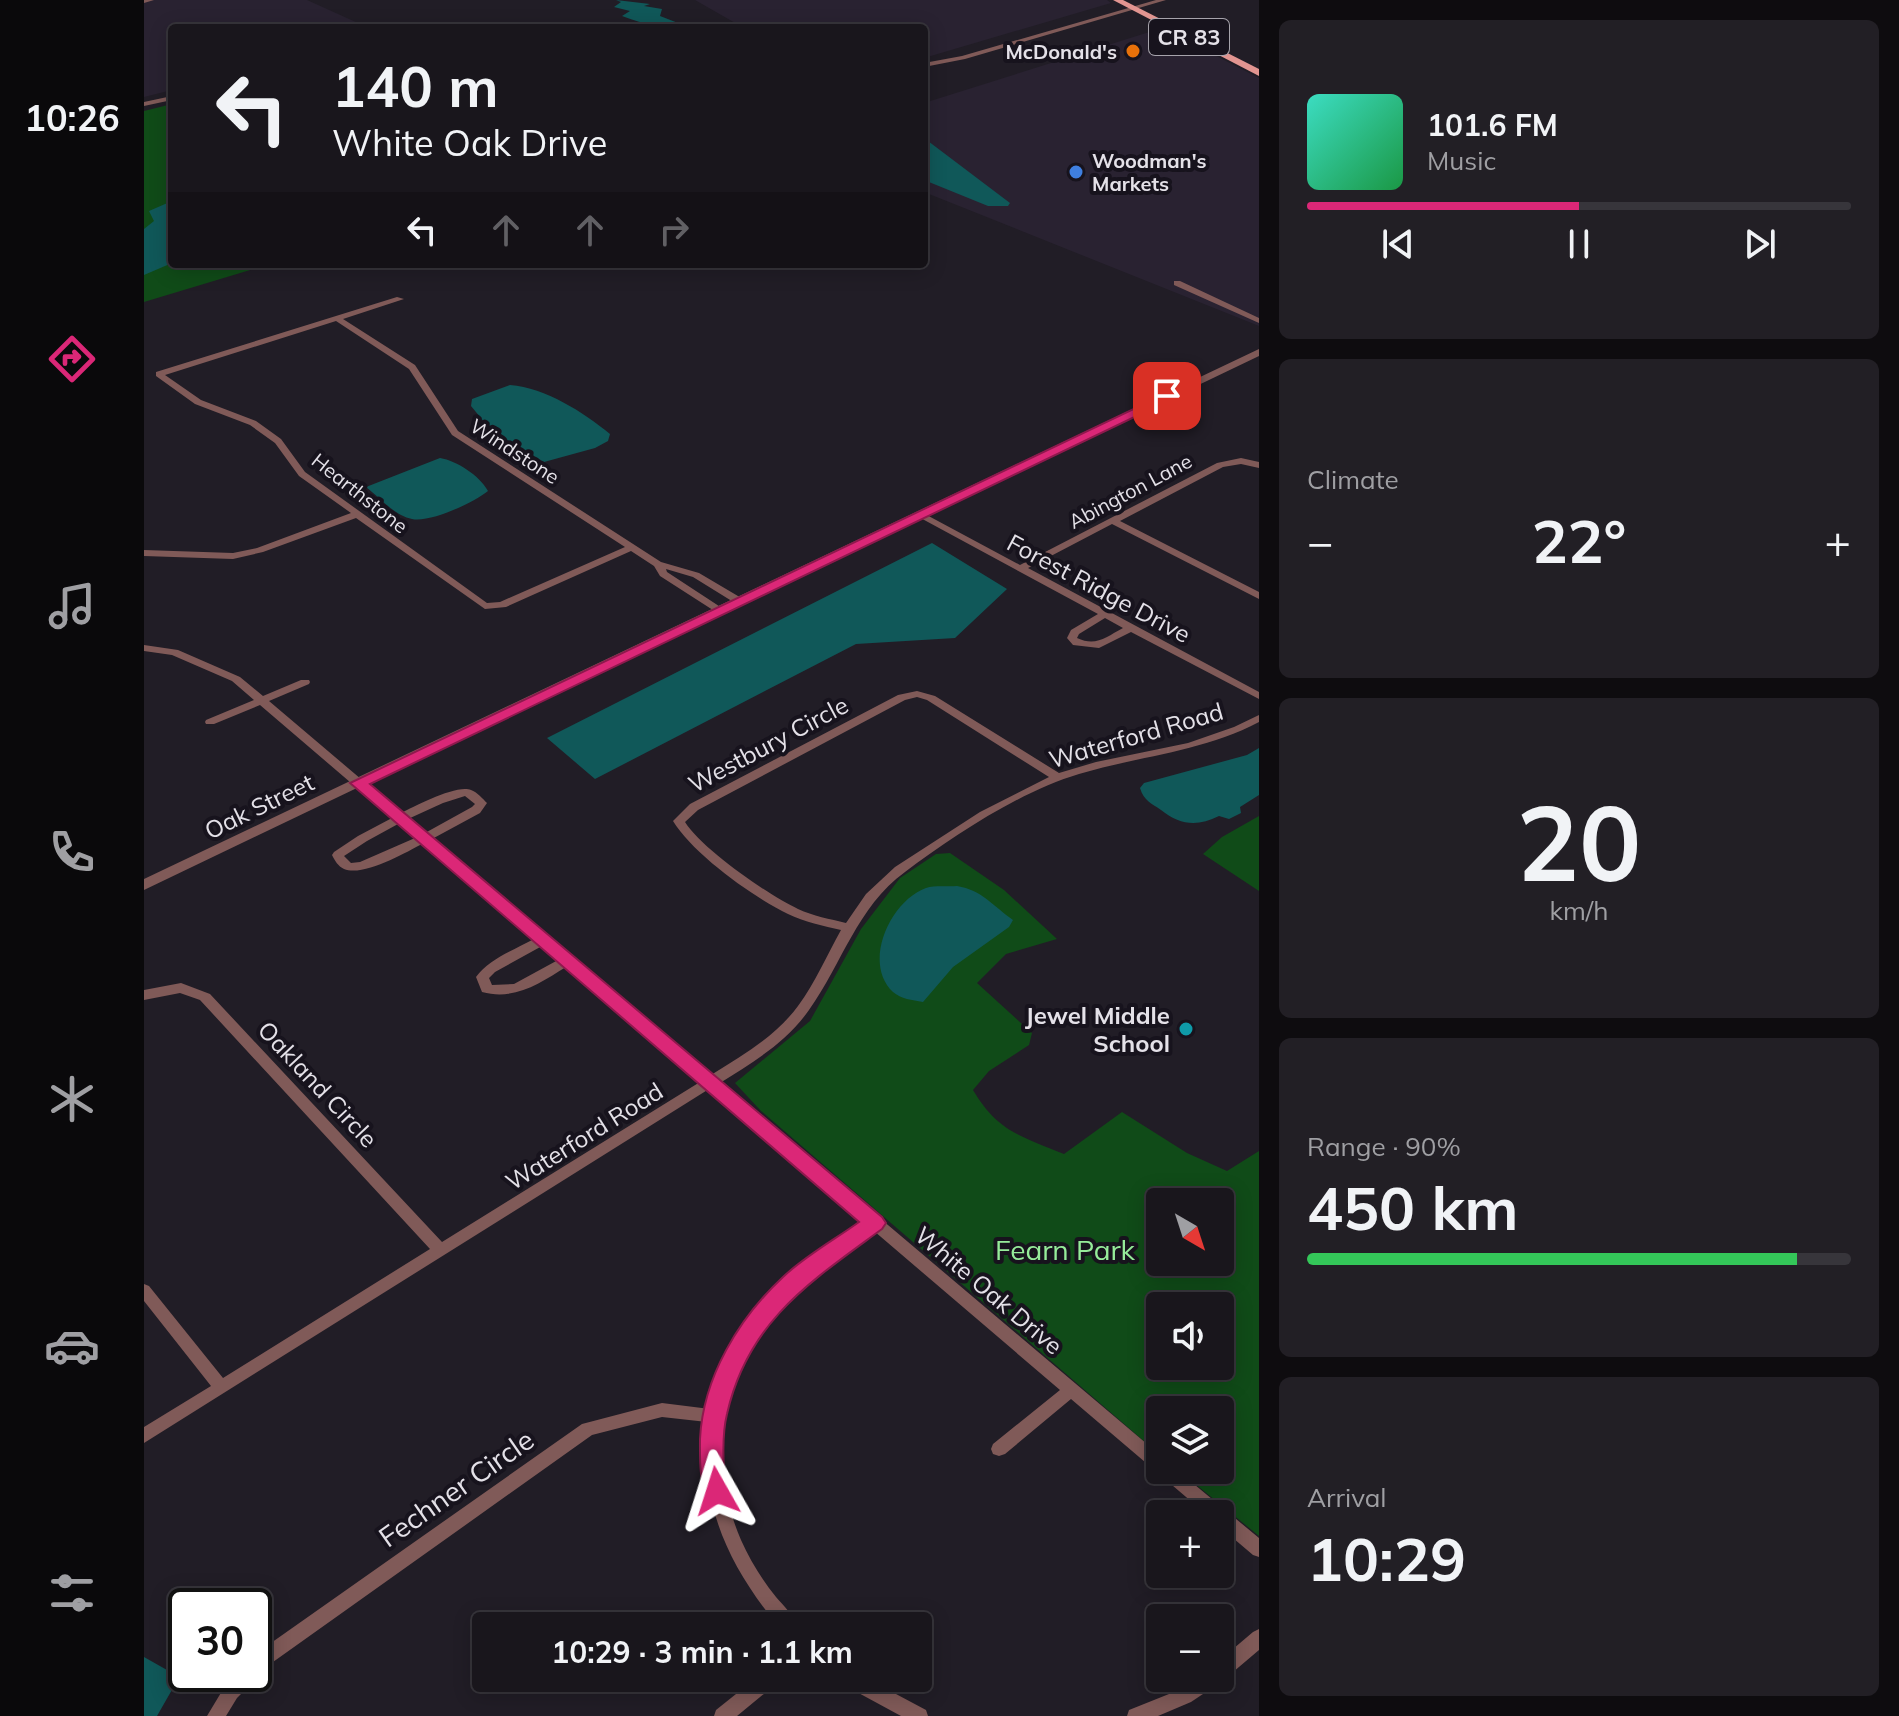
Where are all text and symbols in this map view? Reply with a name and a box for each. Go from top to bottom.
road number: CR 83 [1149,19,1229,55]
place label: McDonald's [1005,39,1117,64]
marker: McDonald's [1124,42,1142,60]
text: 140 m [332,51,499,121]
icon: left [200,56,304,160]
text: 10:26 [24,95,120,140]
text: 101.6 FM [1427,106,1558,144]
text: White Oak Drive [332,120,607,165]
text: Music [1427,144,1496,177]
place label: Woodman's Markets [1092,148,1207,196]
marker: Woodman's Markets [1067,163,1085,181]
icon: left [400,208,444,252]
icon: ahead [484,208,528,252]
icon: ahead [568,208,612,252]
icon: right [652,208,696,252]
icon: previous [1376,222,1420,266]
icon: pause [1557,222,1601,266]
icon: next [1738,222,1782,266]
icon: directions [44,331,100,387]
pin [1133,362,1201,430]
icon: arrive [1145,374,1189,418]
street label: Windstone [466,413,564,489]
street label: Hearthstone [307,448,413,538]
street label: Abington Lane [1064,448,1196,534]
text: Climate [1307,463,1399,496]
text: 22° [1532,503,1626,578]
text: − [1307,514,1333,569]
text: + [1825,514,1851,569]
street label: Forest Ridge Drive [1002,527,1196,649]
icon: music [44,578,100,634]
street label: Westbury Circle [683,689,853,799]
street label: Waterford Road [1045,696,1227,774]
street label: Oak Street [199,767,319,845]
text: 20 [1517,776,1641,907]
icon: phone [44,824,100,880]
text: km/h [1550,894,1608,927]
place label: Jewel Middle School [1025,1000,1170,1058]
street label: Oakland Circle [252,1015,384,1153]
marker: Jewel Middle School [1177,1020,1195,1038]
icon: climate [44,1071,100,1127]
street label: Waterford Road [500,1076,668,1196]
text: Range · 90% [1307,1130,1461,1163]
text: 450 km [1307,1170,1519,1245]
north arrow [1146,1188,1234,1276]
map controls [1146,1188,1234,1692]
street label: White Oak Drive [909,1220,1069,1360]
park label: Fearn Park [995,1232,1136,1267]
button: sound [1146,1292,1234,1380]
icon: car [44,1318,100,1374]
button: layers [1146,1396,1234,1484]
street label: Fechner Circle [372,1422,540,1554]
position arrow [675,1449,759,1533]
text: Arrival [1307,1481,1387,1514]
button: + [1146,1500,1234,1588]
text: 10:29 [1307,1521,1466,1596]
icon: filters [44,1565,100,1621]
speed limit sign: 30 [168,1588,272,1692]
button: − [1146,1604,1234,1692]
text: 10:29 · 3 min · 1.1 km [551,1633,853,1671]

